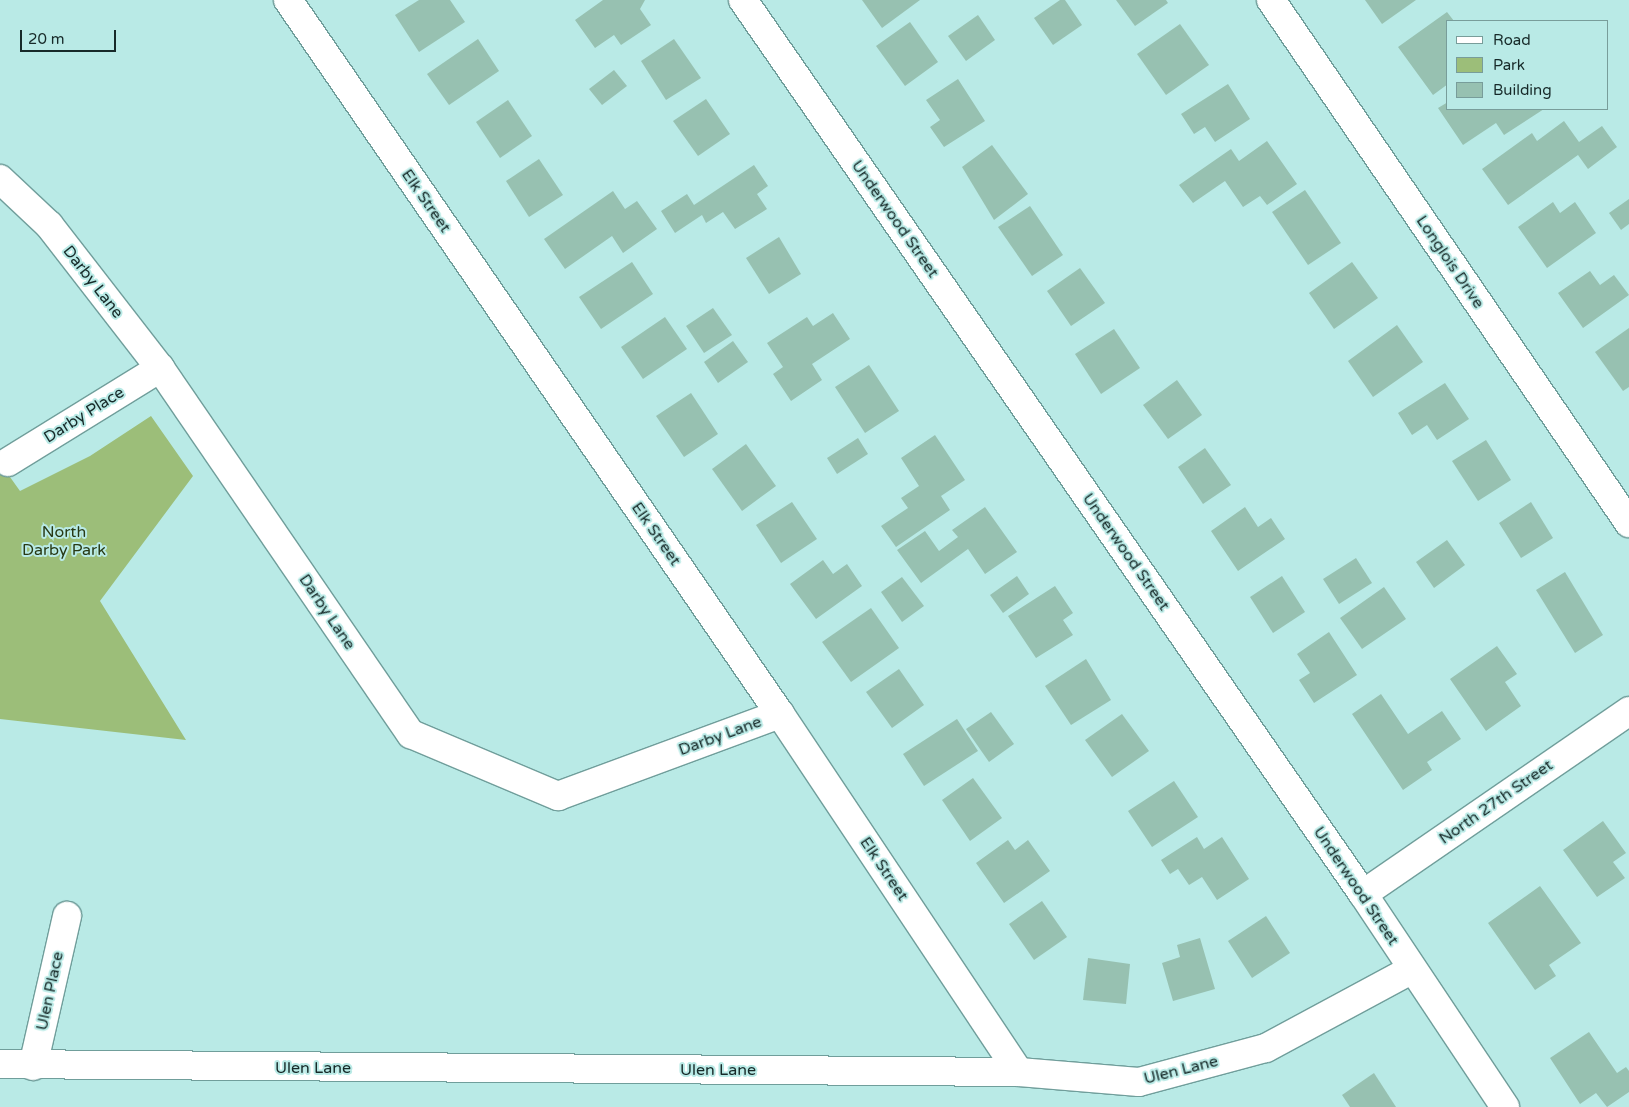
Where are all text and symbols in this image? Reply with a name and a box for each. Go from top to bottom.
scale bar [22,20,119,52]
legend [1446,20,1609,110]
text: 20 m [28,30,65,48]
text: Road [1493,31,1531,49]
text: Park [1493,56,1525,74]
text: Building [1493,81,1552,99]
street label: Underwood Street [847,157,943,281]
street label: Elk Street [397,166,455,236]
street label: Longlois Drive [1412,212,1488,312]
street label: Darby Lane [59,242,127,322]
street label: Darby Place [40,383,128,447]
street label: Underwood Street [1078,490,1174,614]
street label: Elk Street [627,499,685,569]
park label: North Darby Park [22,522,106,560]
street label: Darby Lane [295,571,359,653]
street label: Darby Lane [676,712,764,760]
street label: North 27th Street [1435,756,1557,848]
street label: Underwood Street [1309,823,1403,949]
street label: Elk Street [856,833,912,905]
street label: Ulen Place [32,950,68,1032]
street label: Ulen Lane [1142,1052,1220,1088]
street label: Ulen Lane [275,1058,351,1078]
street label: Ulen Lane [680,1060,756,1080]

